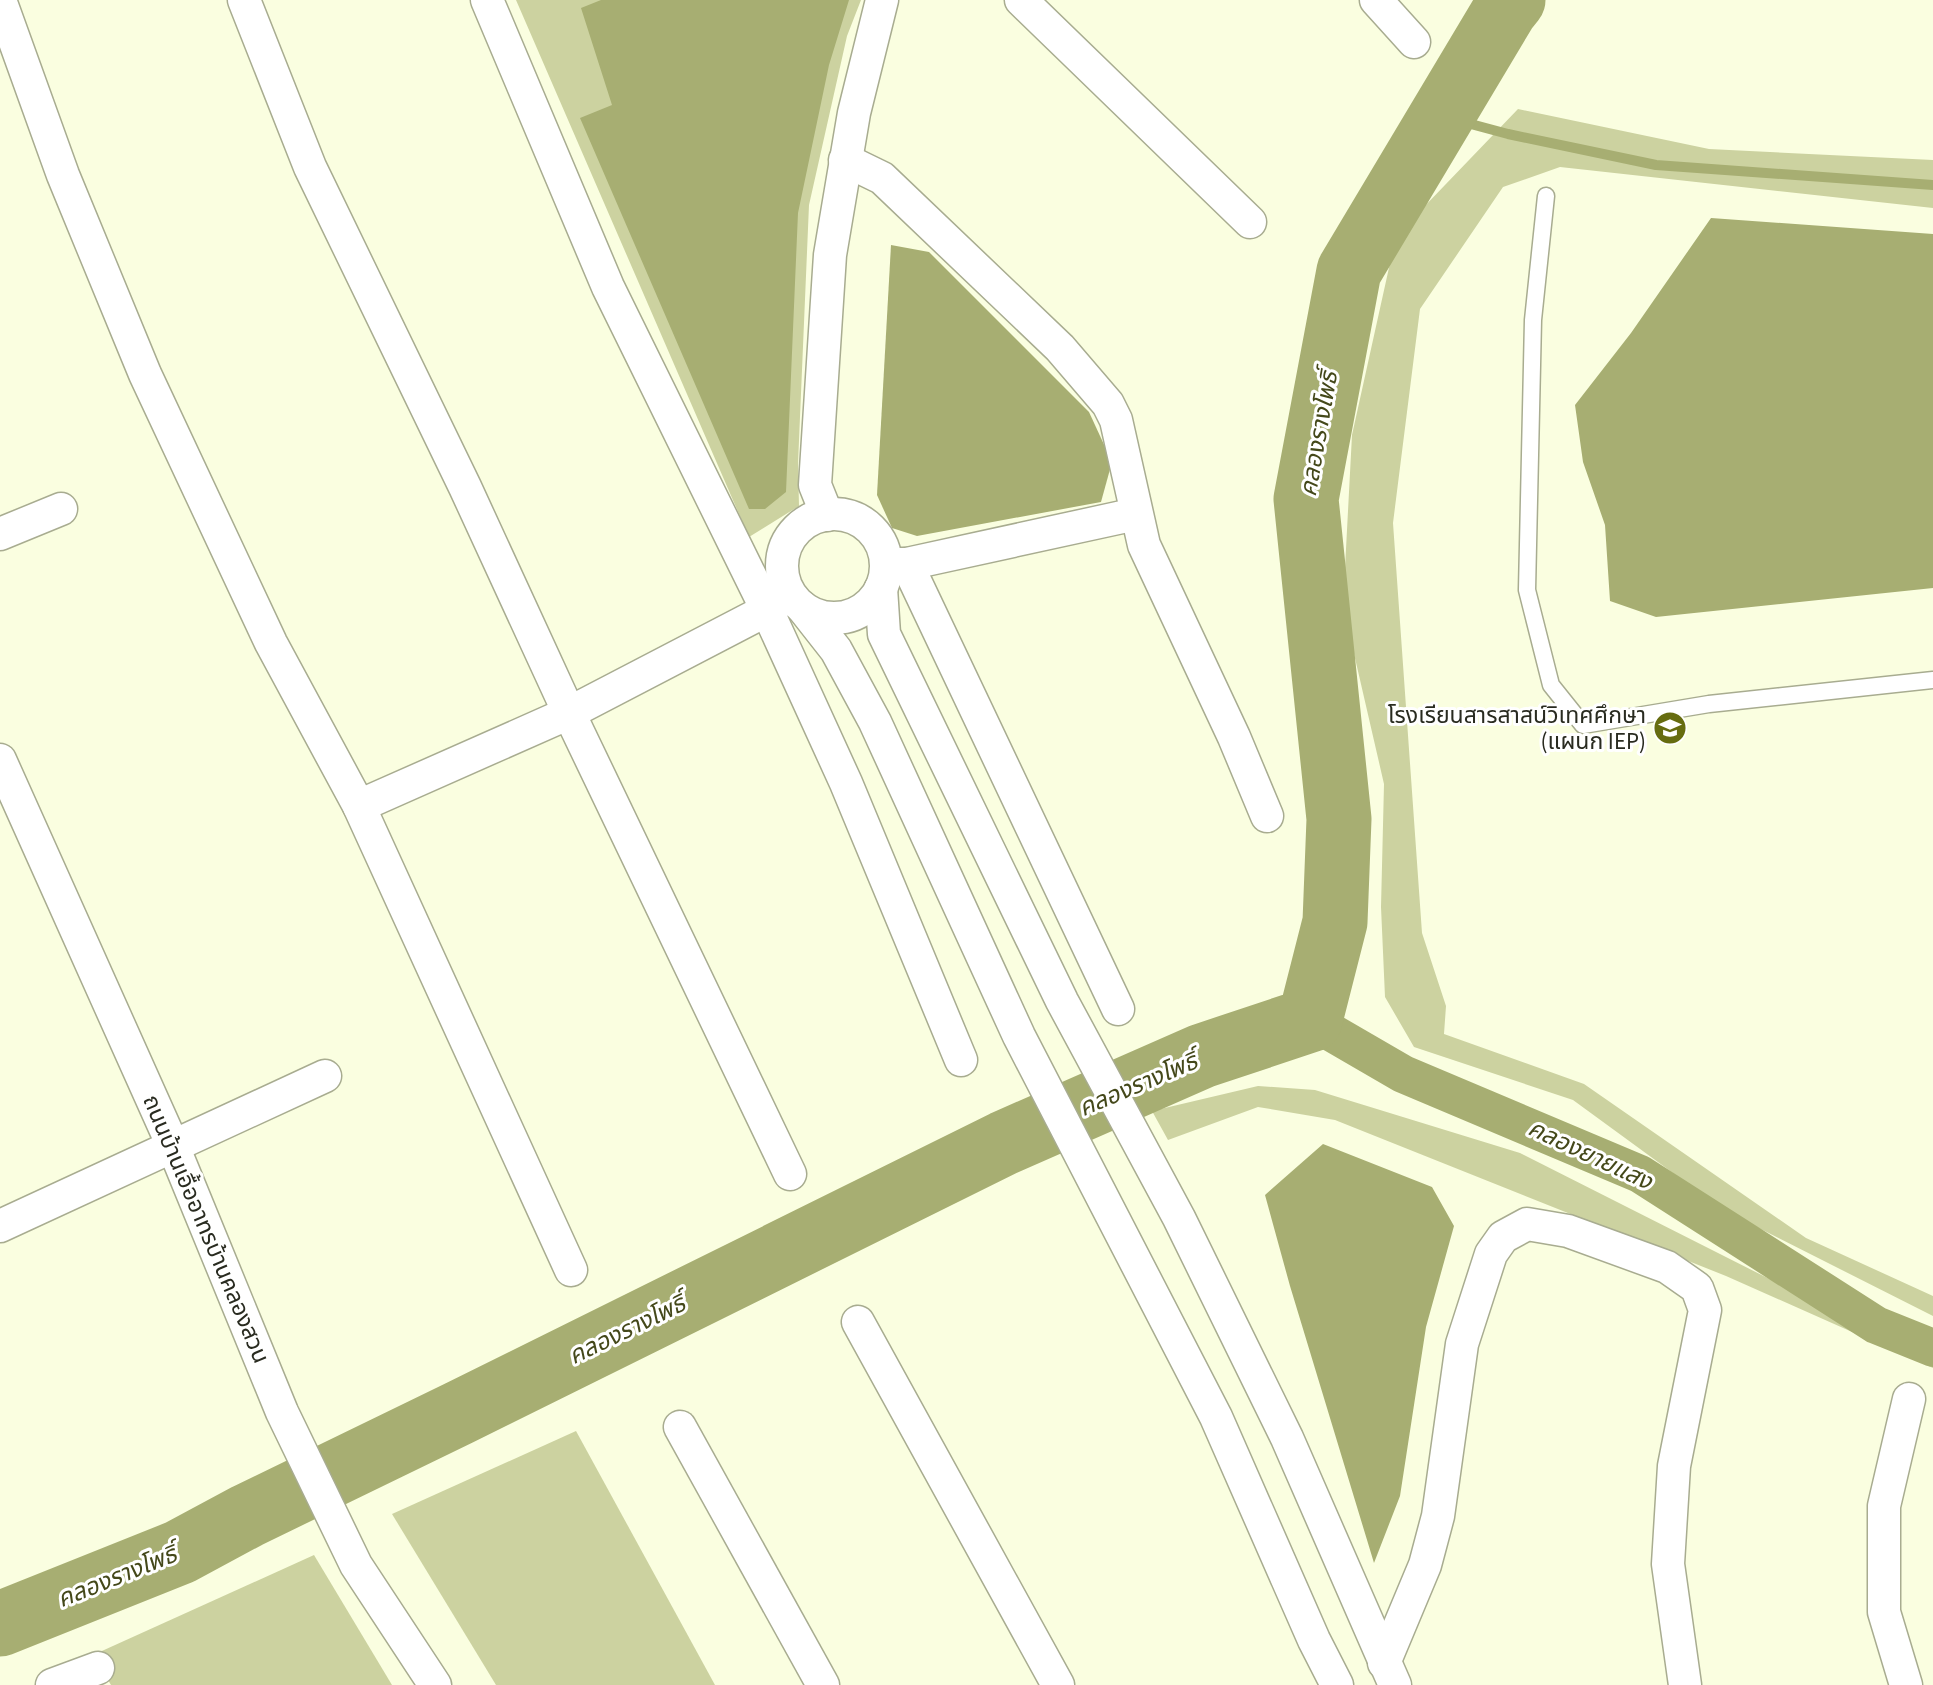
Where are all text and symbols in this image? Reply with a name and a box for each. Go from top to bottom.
water label: คลองรางโพธิ์ [1291,363,1348,499]
place label: โรงเรียนสารสาสน์วิเทศศึกษา (แผนก IEP) [1388,699,1646,758]
school or university icon: โรงเรียนสารสาสน์วิเทศศึกษา (แผนก IEP) [1651,709,1689,747]
water label: คลองรางโพธิ์ [1073,1042,1209,1126]
street label: ถนนบ้านเอื้ออาทรบ้านคลองสวน [134,1090,278,1368]
water label: คลองยายแสง [1522,1111,1659,1200]
water label: คลองรางโพธิ์ [563,1284,697,1373]
water label: คลองรางโพธิ์ [52,1535,188,1617]

